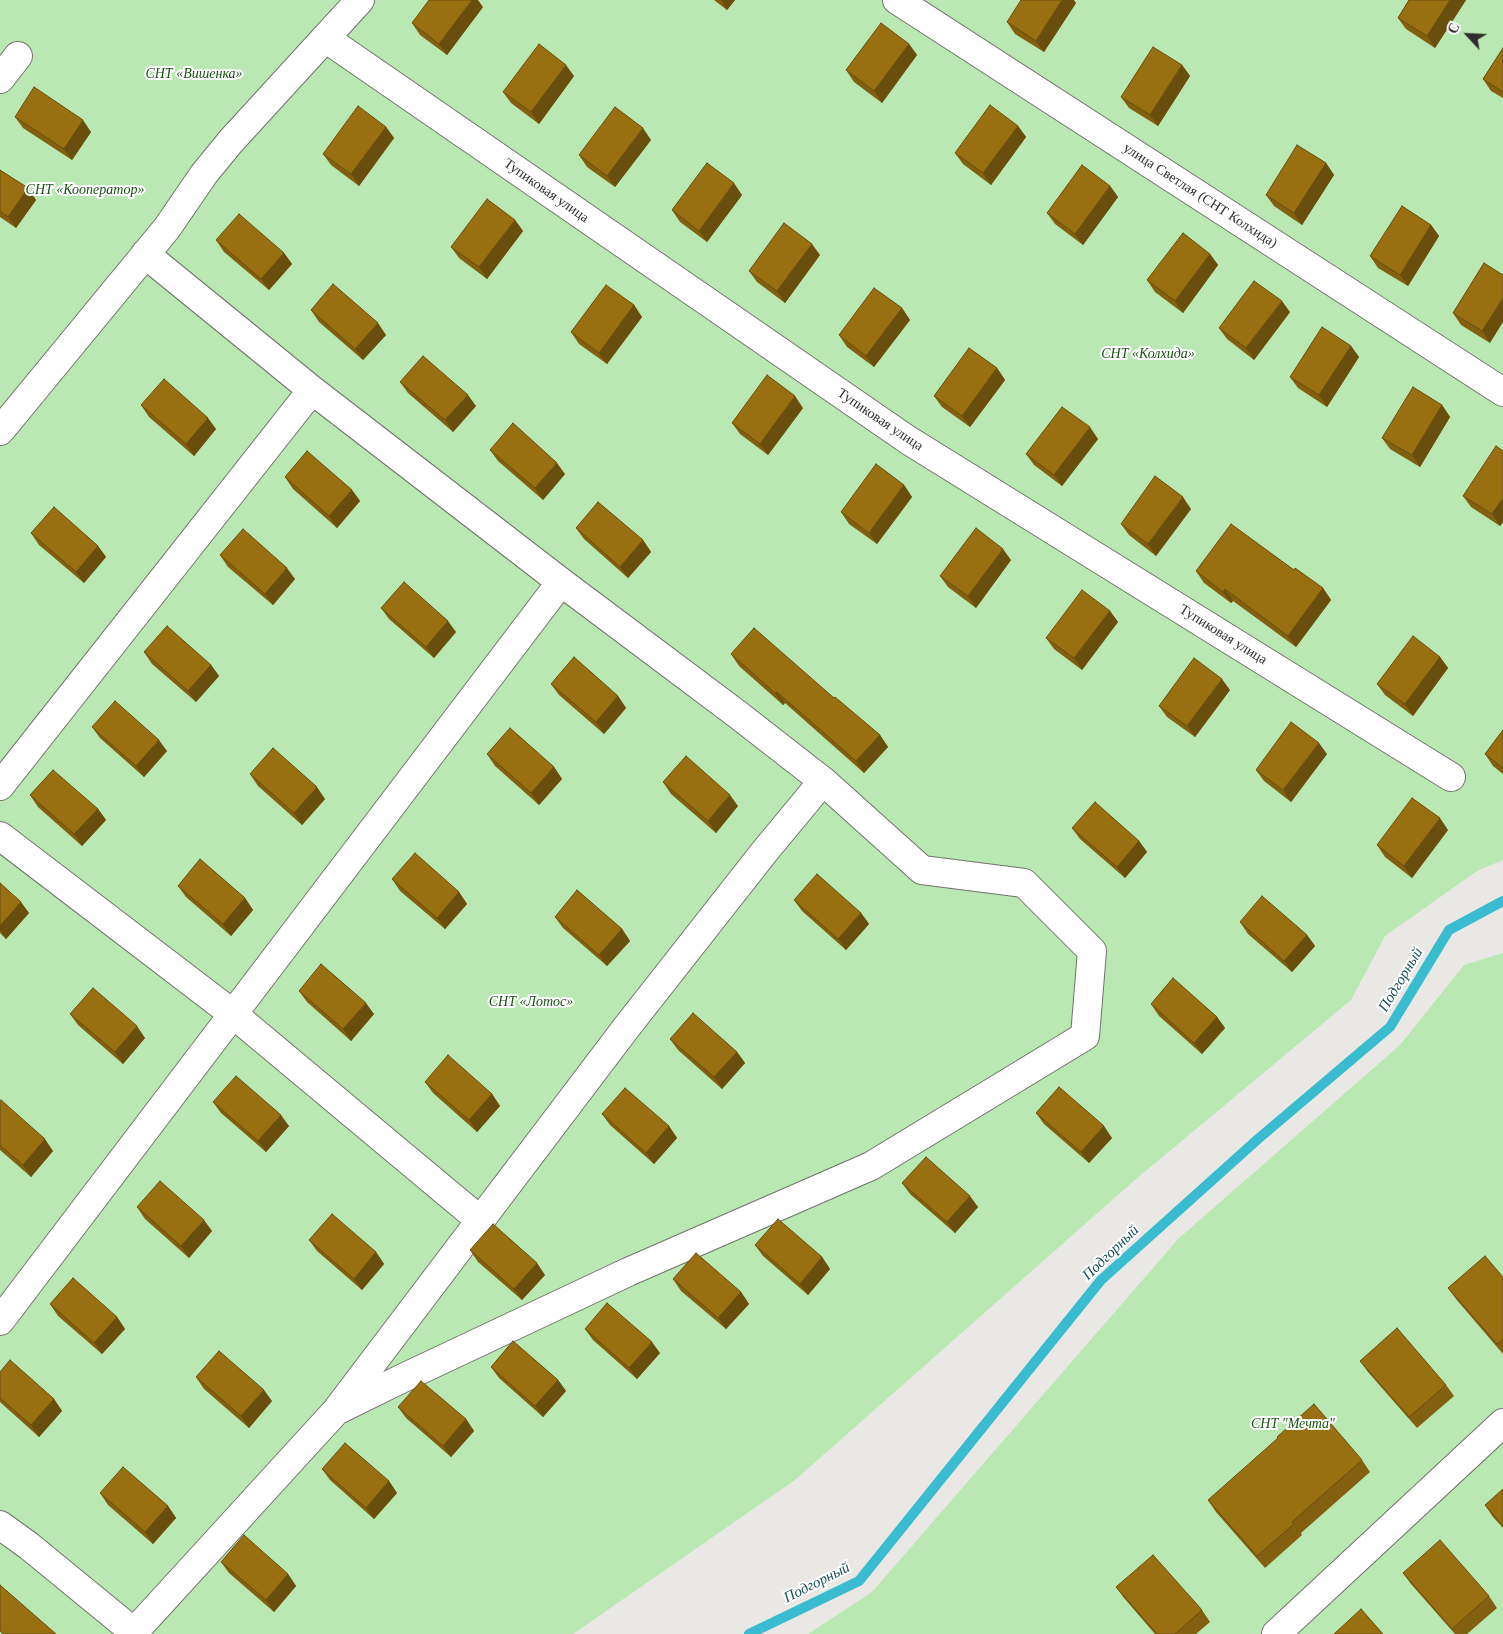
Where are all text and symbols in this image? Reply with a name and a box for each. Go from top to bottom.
north arrow [1443,10,1493,60]
text: С [1445,21,1463,36]
park label: СНТ «Вишенка» [145,66,243,82]
street label: улица Светлая (СНТ Колхида) [1120,140,1280,252]
street label: Тупиковая улица [500,155,592,227]
park label: СНТ «Кооператор» [26,182,144,198]
park label: СНТ «Колхида» [1101,346,1195,362]
street label: Тупиковая улица [834,385,926,455]
street label: Тупиковая улица [1176,601,1270,669]
water label: Подгорный [1375,945,1427,1015]
park label: СНТ «Лотос» [489,994,573,1010]
water label: Подгорный [1079,1222,1143,1284]
park label: СНТ "Мечта" [1251,1416,1335,1432]
water label: Подгорный [781,1559,853,1607]

